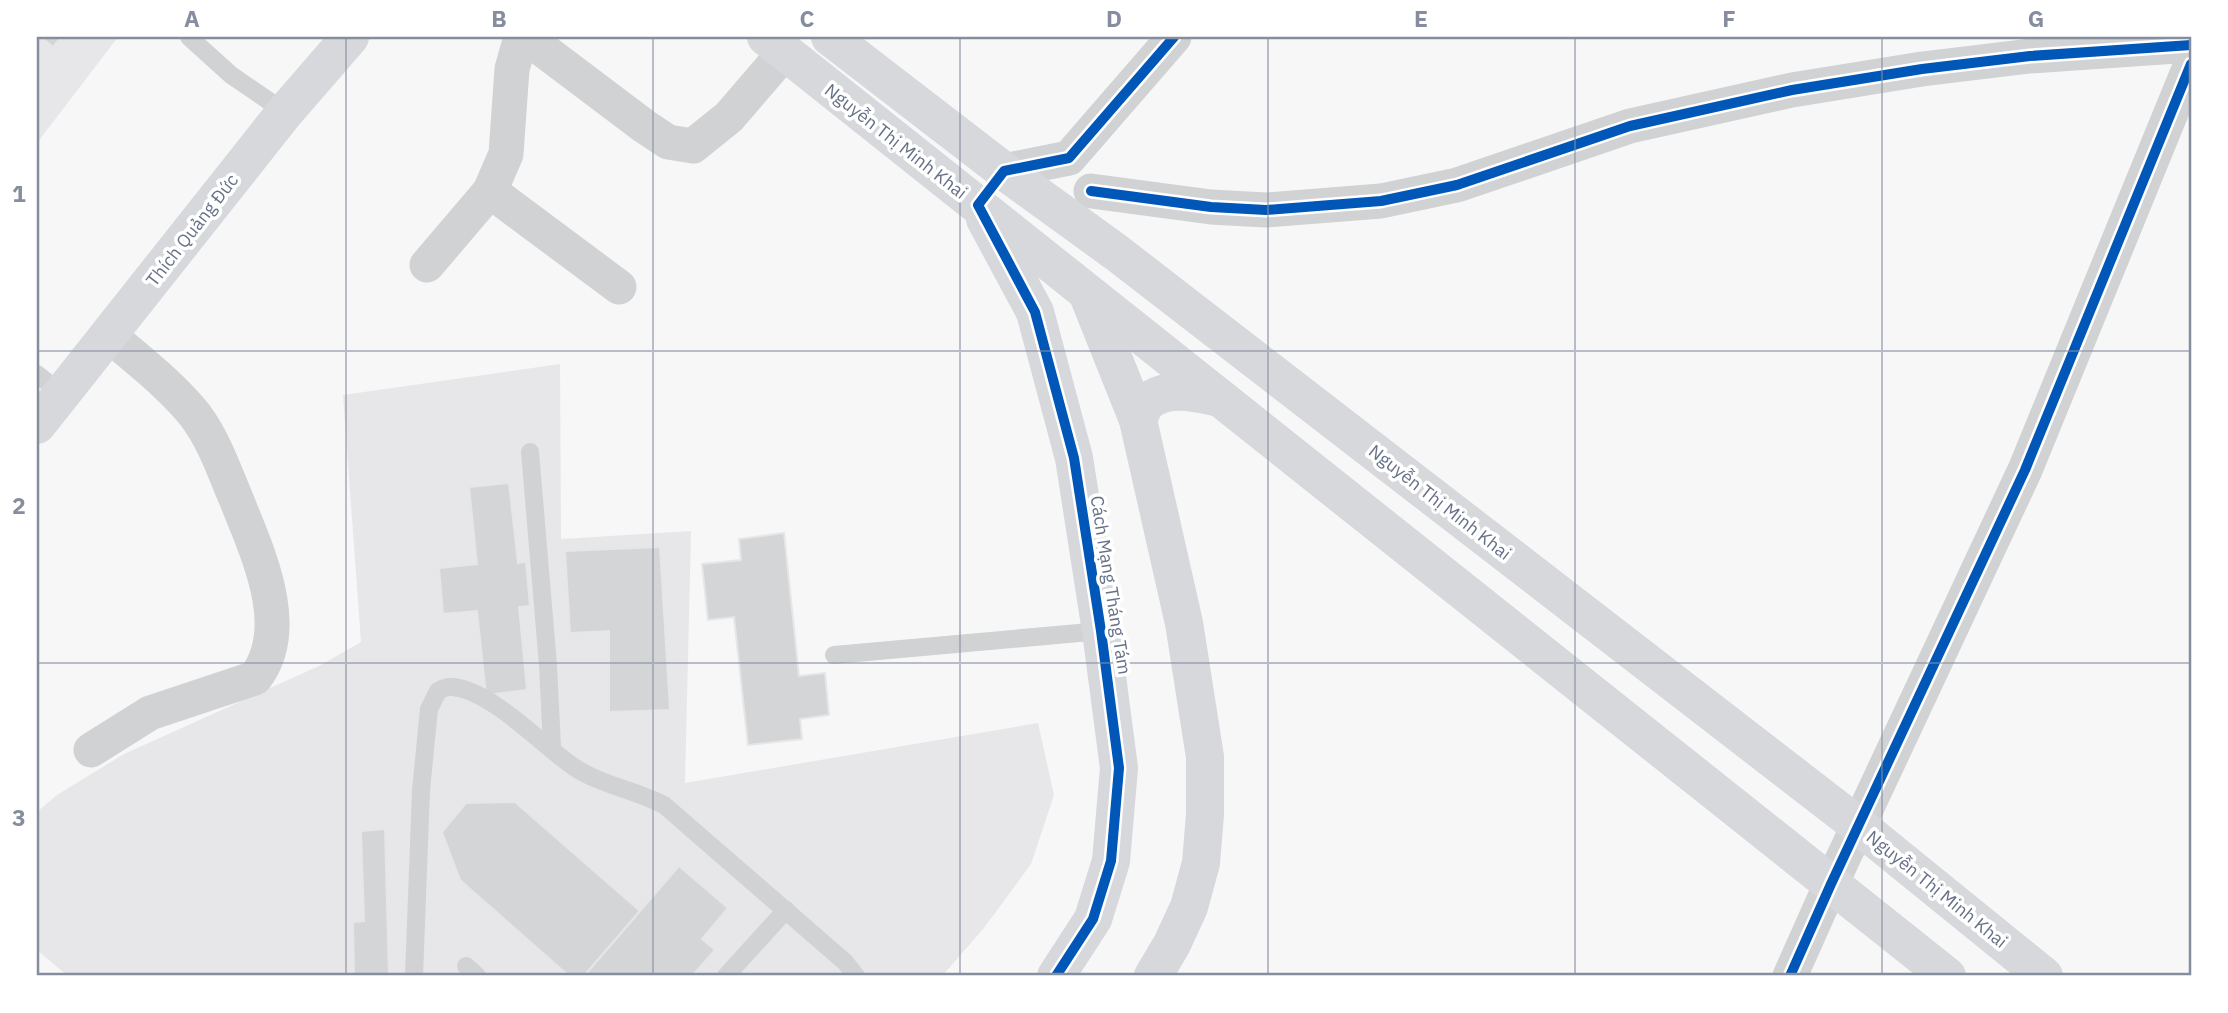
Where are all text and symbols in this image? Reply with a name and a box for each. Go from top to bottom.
text: A [184,3,200,33]
text: B [491,3,507,33]
text: C [800,3,815,33]
text: D [1106,3,1122,33]
text: E [1414,3,1428,33]
text: F [1722,3,1736,33]
text: G [2028,3,2044,33]
street label: Nguyễn Thị Minh Khai [820,78,972,204]
street label: Thích Quảng Đức [141,169,243,291]
text: 1 [12,178,26,208]
street label: Nguyễn Thị Minh Khai [1364,439,1516,565]
text: 2 [12,490,26,520]
street label: Cách Mạng Tháng Tám [1085,494,1137,676]
text: 3 [12,802,26,832]
street label: Nguyễn Thị Minh Khai [1862,825,2012,953]

